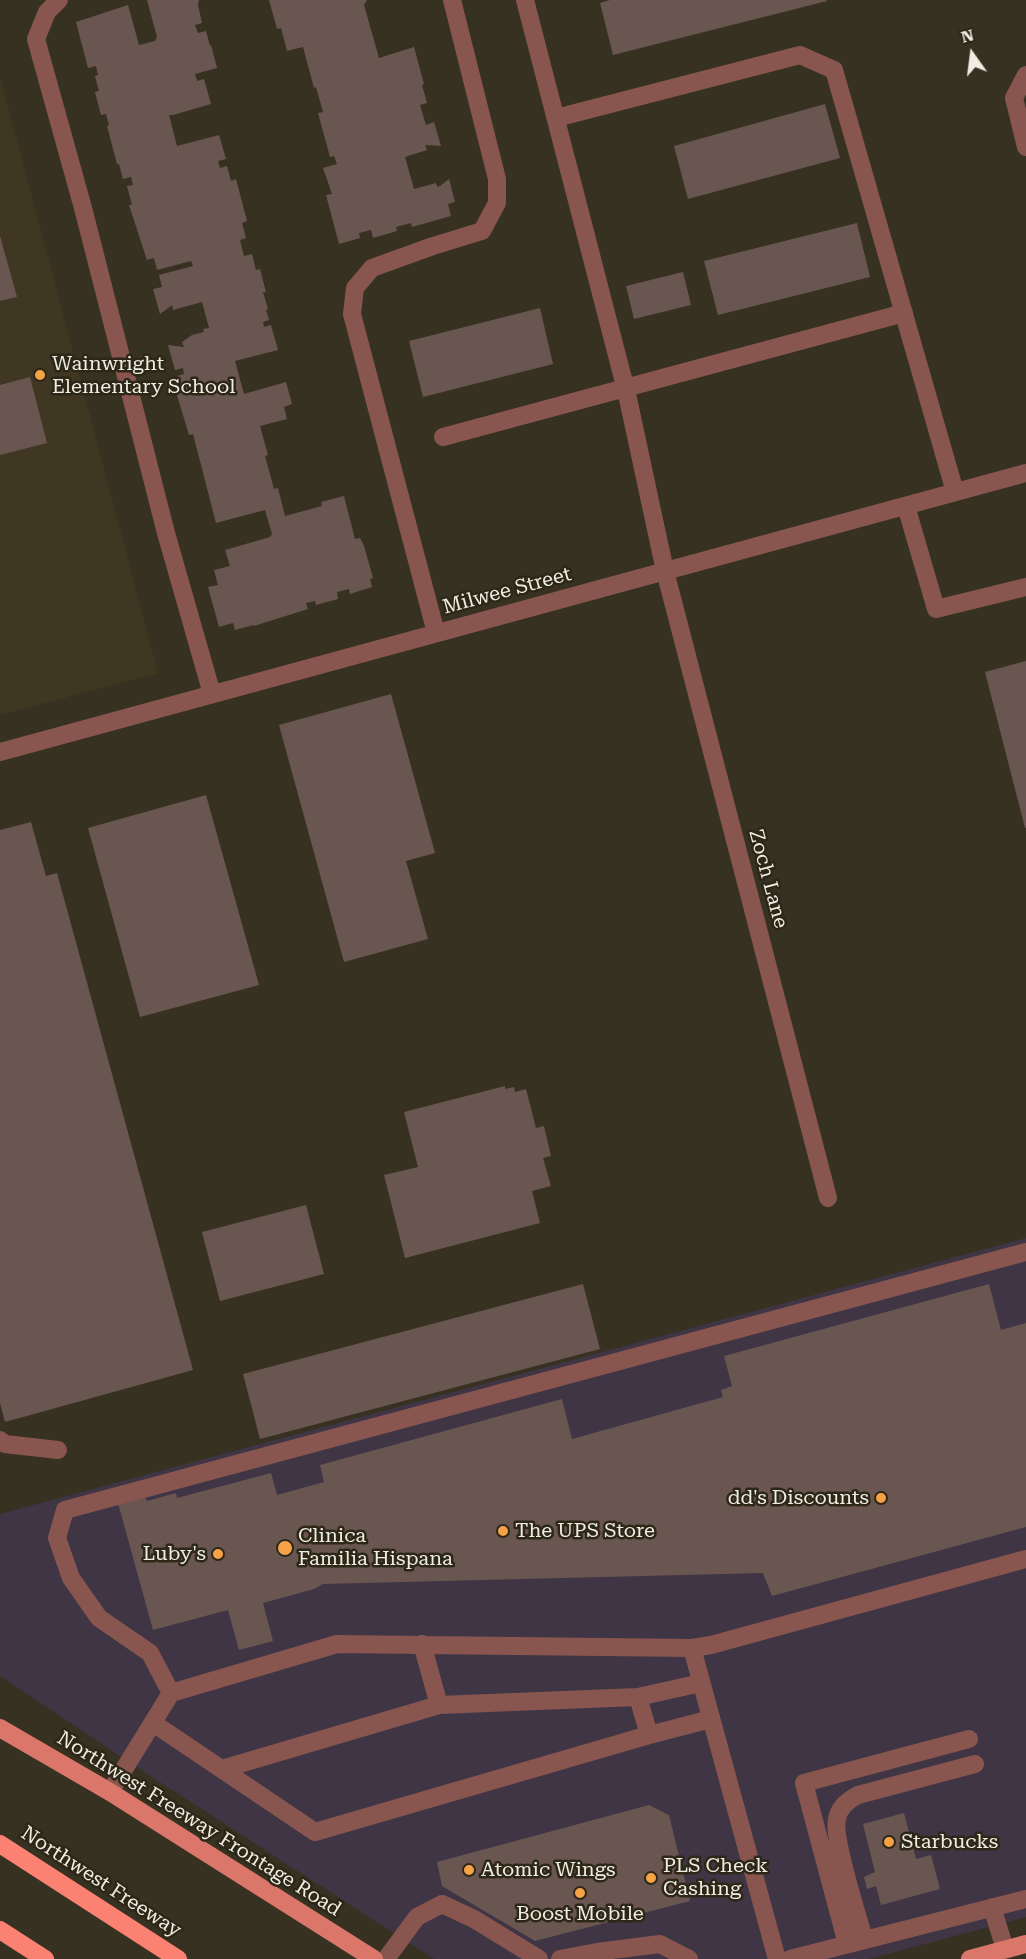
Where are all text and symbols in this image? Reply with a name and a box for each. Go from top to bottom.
north arrow [942,24,1002,84]
text: N [959,25,976,47]
place label: Wainwright Elementary School [52,352,235,399]
marker: Wainwright Elementary School [33,368,47,382]
street label: Milwee Street [440,562,574,620]
street label: Zoch Lane [743,827,793,931]
place label: dd's Discounts [728,1486,869,1510]
marker: dd's Discounts [874,1491,888,1505]
place label: The UPS Store [515,1519,655,1543]
place label: Clinica Familia Hispana [298,1524,453,1571]
marker: The UPS Store [496,1524,510,1538]
marker: Clinica Familia Hispana [276,1539,294,1557]
place label: Luby's [143,1542,206,1566]
marker: Luby's [211,1547,225,1561]
street label: Northwest Freeway Frontage Road [53,1726,345,1922]
street label: Northwest Freeway [16,1821,186,1943]
place label: Starbucks [901,1830,998,1854]
marker: Starbucks [882,1835,896,1849]
place label: PLS Check Cashing [663,1854,768,1901]
place label: Atomic Wings [481,1858,615,1882]
marker: Atomic Wings [462,1863,476,1877]
marker: PLS Check Cashing [644,1871,658,1885]
marker: Boost Mobile [573,1886,587,1900]
place label: Boost Mobile [516,1902,644,1926]

